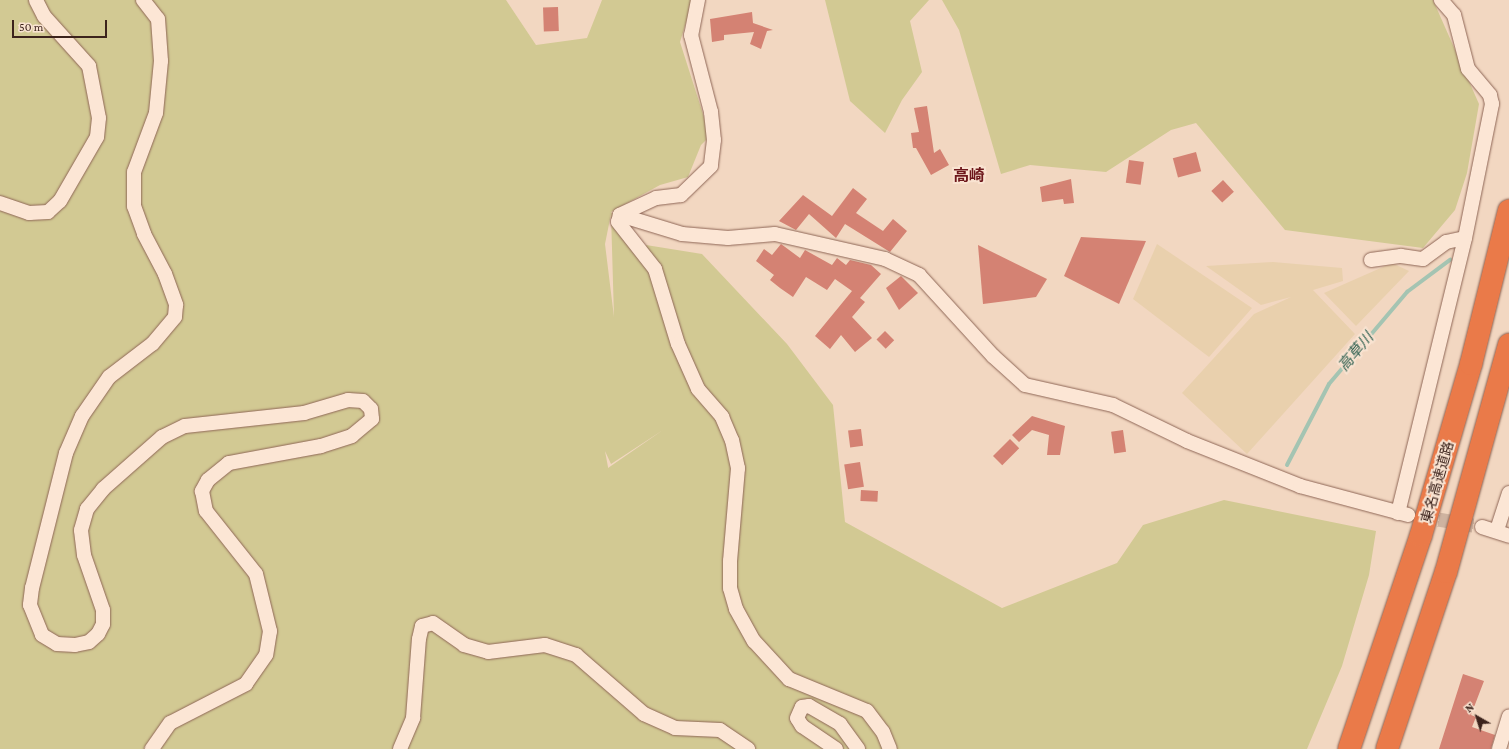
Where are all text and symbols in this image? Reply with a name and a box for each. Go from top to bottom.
scale bar [14,12,109,38]
text: 50 m [19,20,43,34]
district label: 高崎 [953,166,985,186]
water label: 高草川 [1335,329,1377,375]
street label: 東名高速道路 [1417,439,1457,525]
north arrow [1457,697,1497,737]
text: N [1463,701,1476,715]

